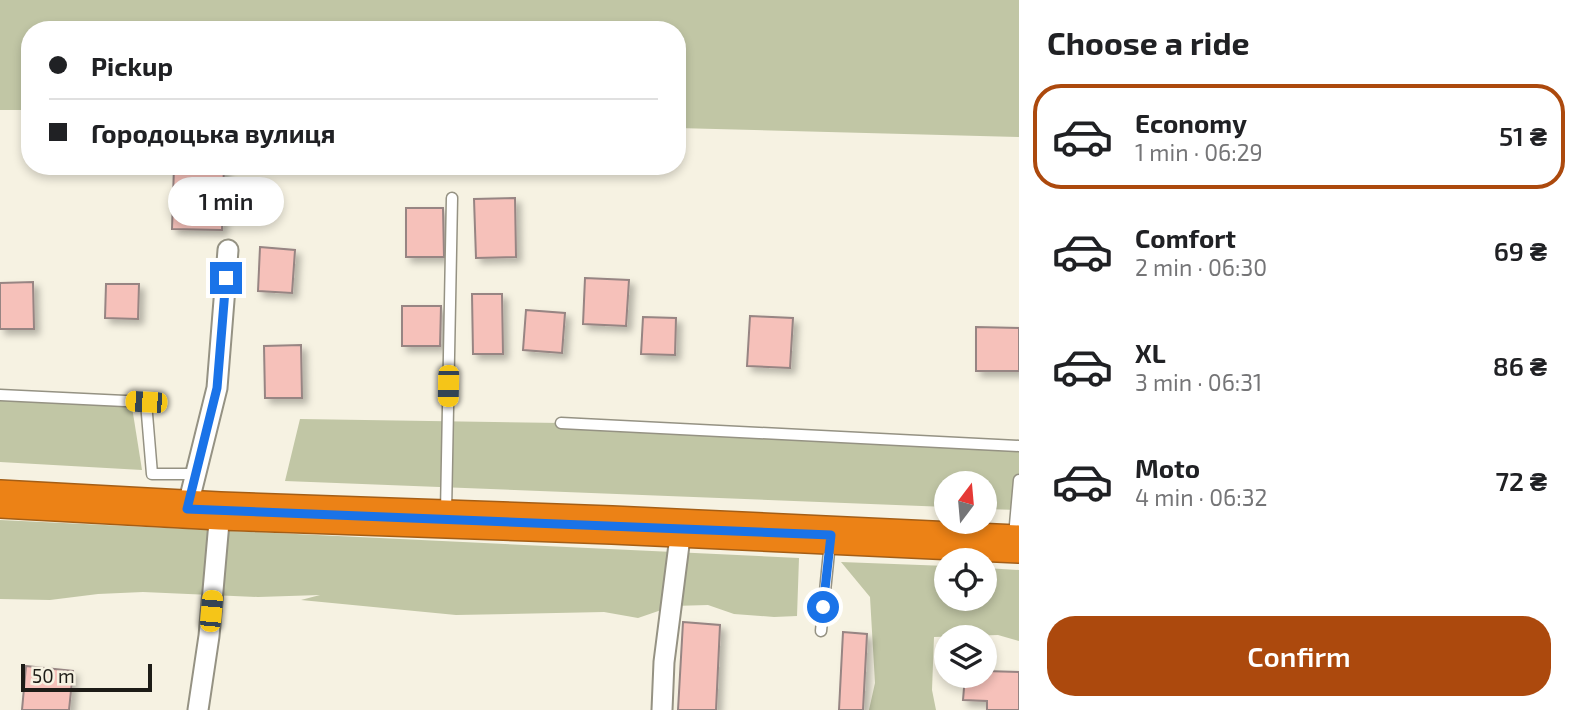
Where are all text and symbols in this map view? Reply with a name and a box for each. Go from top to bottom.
text: Choose a ride [1047,23,1250,61]
text: Pickup [91,50,173,81]
icon: car [1051,105,1114,168]
text: Economy [1135,107,1247,138]
text: Городоцька вулиця [91,117,336,148]
text: 51 ₴ [1499,120,1547,151]
text: 1 min · 06:29 [1135,138,1263,166]
callout: 1 min [168,176,284,226]
text: 1 min [199,187,253,215]
icon: car [1051,220,1114,283]
text: Comfort [1135,222,1236,253]
text: 69 ₴ [1494,235,1547,266]
text: 2 min · 06:30 [1135,253,1267,281]
route end [210,262,242,294]
icon: car [1051,335,1114,398]
text: XL [1135,337,1166,368]
text: 86 ₴ [1493,350,1547,381]
car [438,365,459,407]
text: 3 min · 06:31 [1135,368,1262,396]
car [125,390,168,414]
icon: car [1051,450,1114,513]
text: Moto [1135,452,1200,483]
text: 72 ₴ [1496,465,1547,496]
north arrow [934,471,998,534]
map controls [934,471,997,688]
text: 4 min · 06:32 [1135,483,1267,511]
button: locate [934,548,997,611]
car [199,589,224,633]
route start [807,591,839,623]
button: Confirm [1047,616,1551,696]
button: layers [934,625,997,688]
scale bar [21,661,152,693]
text: 50 m [32,664,75,687]

